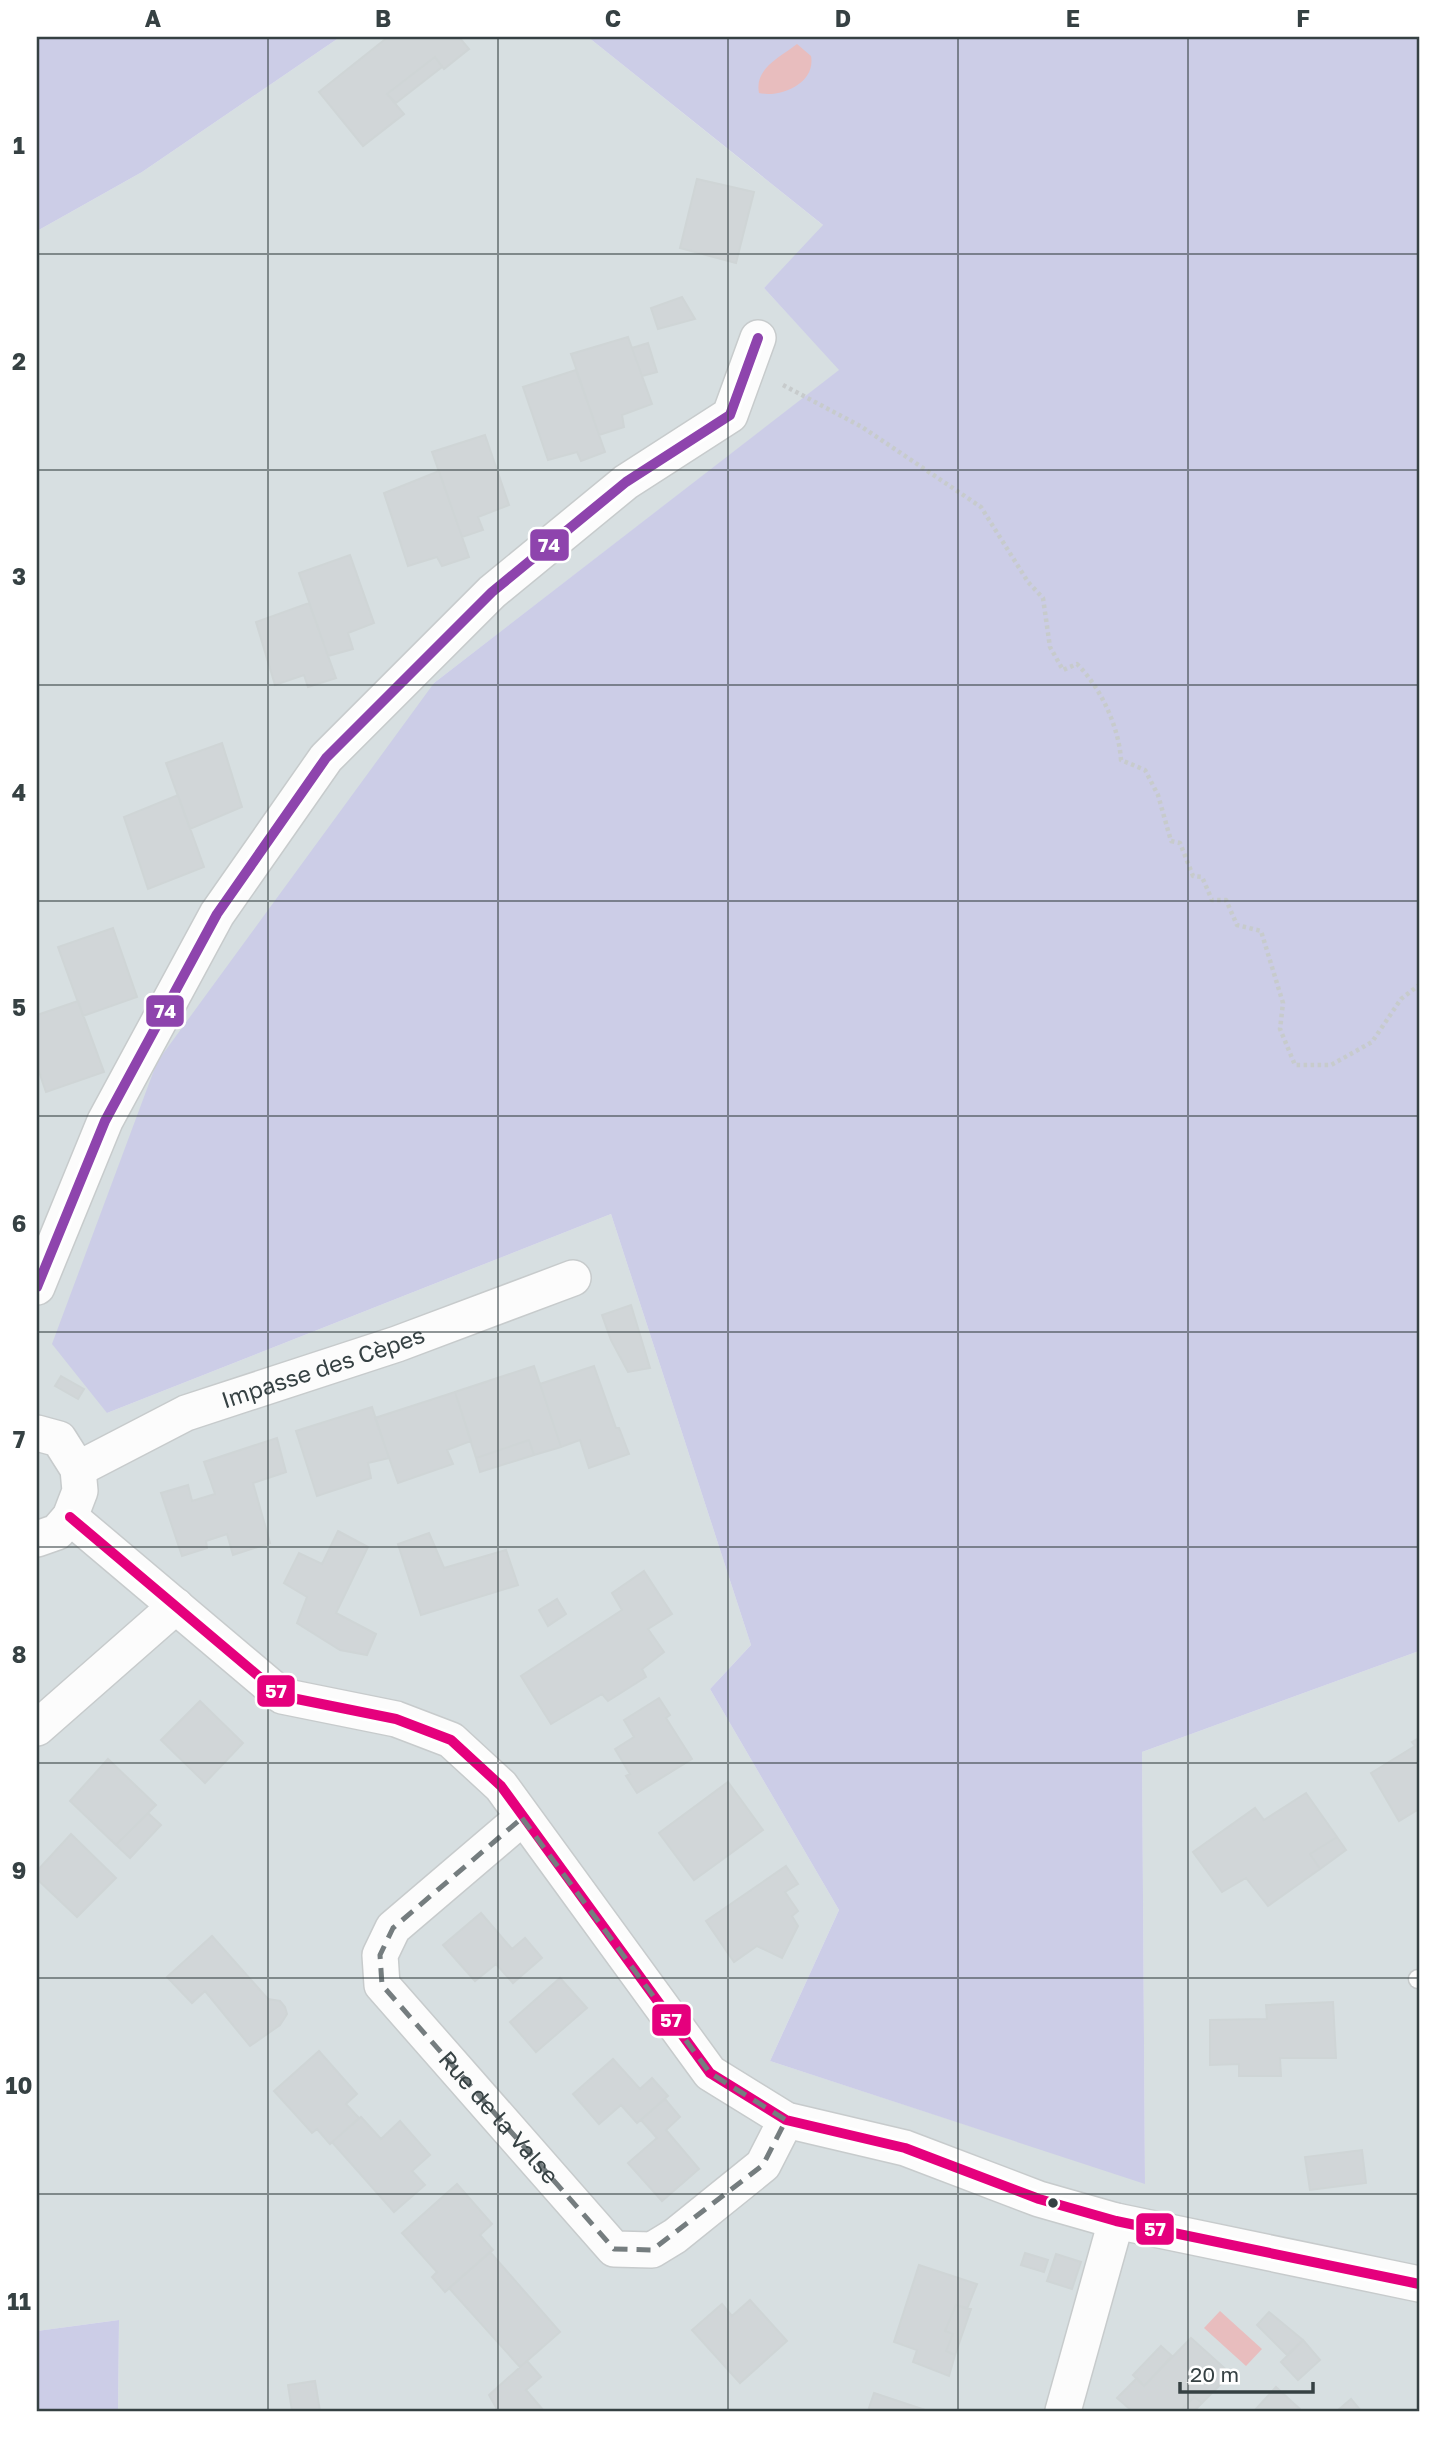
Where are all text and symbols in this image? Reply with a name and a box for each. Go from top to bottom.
text: A [145,4,162,32]
text: B [375,4,391,32]
text: C [605,4,621,32]
text: D [835,4,851,32]
text: E [1066,4,1080,32]
text: F [1296,4,1310,32]
text: 1 [13,131,25,159]
text: 2 [12,347,26,375]
line badge: 74 [529,528,570,562]
text: 74 [538,533,560,556]
text: 3 [12,562,26,590]
text: 4 [12,778,26,806]
text: 5 [12,993,26,1021]
line badge: 74 [145,994,185,1028]
text: 74 [154,999,176,1022]
text: 6 [12,1209,26,1237]
street label: Impasse des Cèpes [218,1320,428,1413]
text: 7 [13,1425,25,1453]
text: 8 [12,1640,26,1668]
line badge: 57 [256,1674,296,1708]
text: 57 [265,1679,287,1702]
text: 9 [12,1856,26,1884]
line badge: 57 [651,2003,692,2037]
text: 57 [660,2008,682,2031]
street label: Rue de la Valse [433,2045,565,2189]
text: 10 [6,2071,32,2099]
unlabelled marker [1046,2196,1060,2210]
line badge: 57 [1135,2212,1175,2246]
text: 57 [1144,2217,1166,2240]
text: 11 [7,2287,31,2315]
scale bar [1180,2350,1312,2394]
text: 20 m [1190,2361,1239,2387]

